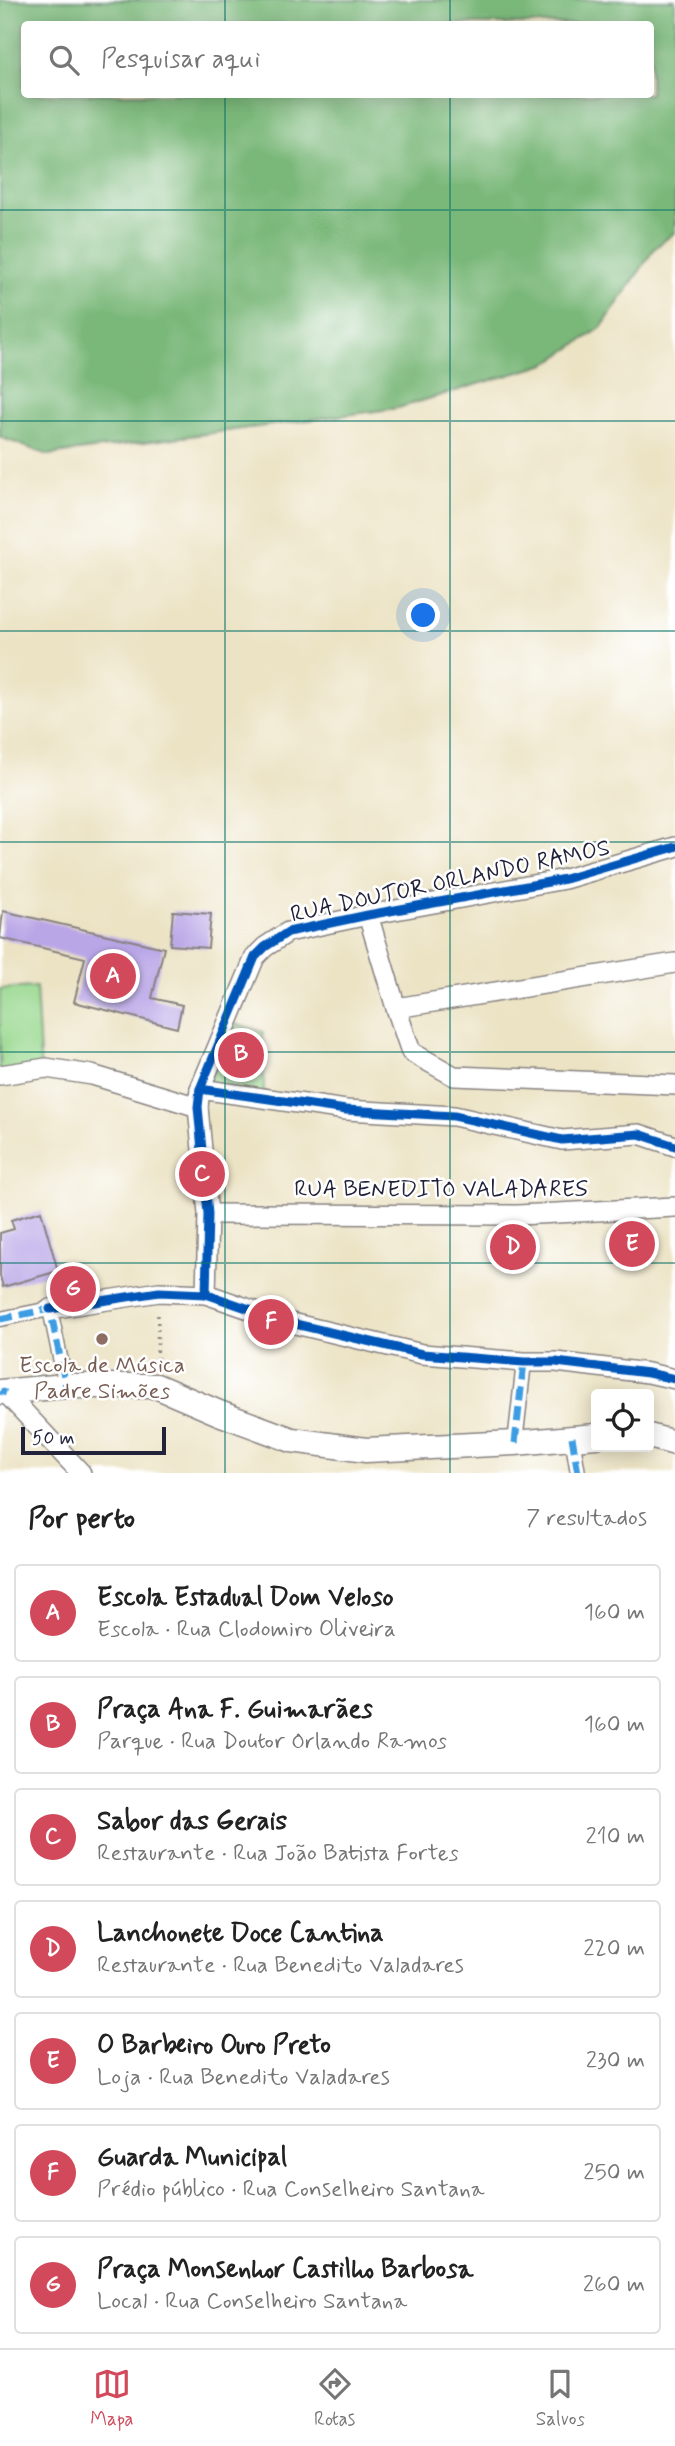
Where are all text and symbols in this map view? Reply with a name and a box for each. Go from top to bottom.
search box [21,21,654,98]
icon: search [45,41,83,79]
text: Pesquisar aqui [101,43,260,77]
your location [406,598,440,632]
street label: RUA DOUTOR ORLANDO RAMOS [288,833,613,931]
pin: A [90,950,136,1002]
pin: B [218,1029,264,1081]
pin: C [179,1148,225,1200]
street label: RUA BENEDITO VALADARES [294,1175,588,1205]
pin: E [609,1218,655,1270]
pin: D [490,1221,536,1273]
pin: G [50,1263,96,1315]
pin: F [248,1296,294,1348]
marker: Escola de Música Padre Simões [94,1331,110,1347]
place label: Escola de Música Padre Simões [19,1351,185,1407]
map controls [591,1389,654,1452]
button: locate [591,1389,654,1452]
scale bar [21,1424,166,1456]
text: 50 m [32,1426,75,1451]
text: Por perto [28,1499,135,1538]
text: 7 resultados [526,1504,647,1534]
text: Escola Estadual Dom Veloso [97,1581,394,1615]
text: A [45,1598,61,1628]
text: 160 m [584,1598,645,1628]
text: Escola · Rua Clodomiro Oliveira [97,1615,396,1645]
text: Praça Ana F. Guimarães [97,1693,373,1727]
text: B [46,1710,60,1740]
text: 160 m [584,1710,645,1740]
text: Parque · Rua Doutor Orlando Ramos [97,1727,447,1757]
text: Sabor das Gerais [97,1805,287,1839]
text: C [45,1822,61,1852]
text: 210 m [585,1822,645,1852]
text: Restaurante · Rua João Batista Fortes [97,1839,459,1869]
text: Lanchonete Doce Cantina [97,1917,384,1951]
text: D [45,1934,61,1964]
text: 220 m [583,1934,645,1964]
text: Restaurante · Rua Benedito Valadares [97,1951,464,1981]
text: O Barbeiro Ouro Preto [97,2029,331,2063]
text: E [46,2046,60,2076]
text: 230 m [586,2046,645,2076]
text: Loja · Rua Benedito Valadares [97,2063,390,2093]
text: Guarda Municipal [97,2141,287,2175]
text: F [47,2158,59,2188]
text: 250 m [583,2158,645,2188]
text: Prédio público · Rua Conselheiro Santana [97,2175,485,2205]
text: Praça Monsenhor Castilho Barbosa [97,2253,473,2287]
text: G [45,2270,61,2300]
text: 260 m [583,2270,645,2300]
text: Local · Rua Conselheiro Santana [97,2287,407,2317]
tab: Mapa [90,2365,134,2432]
tab: Rotas [314,2365,355,2432]
tab: Salvos [536,2365,585,2432]

